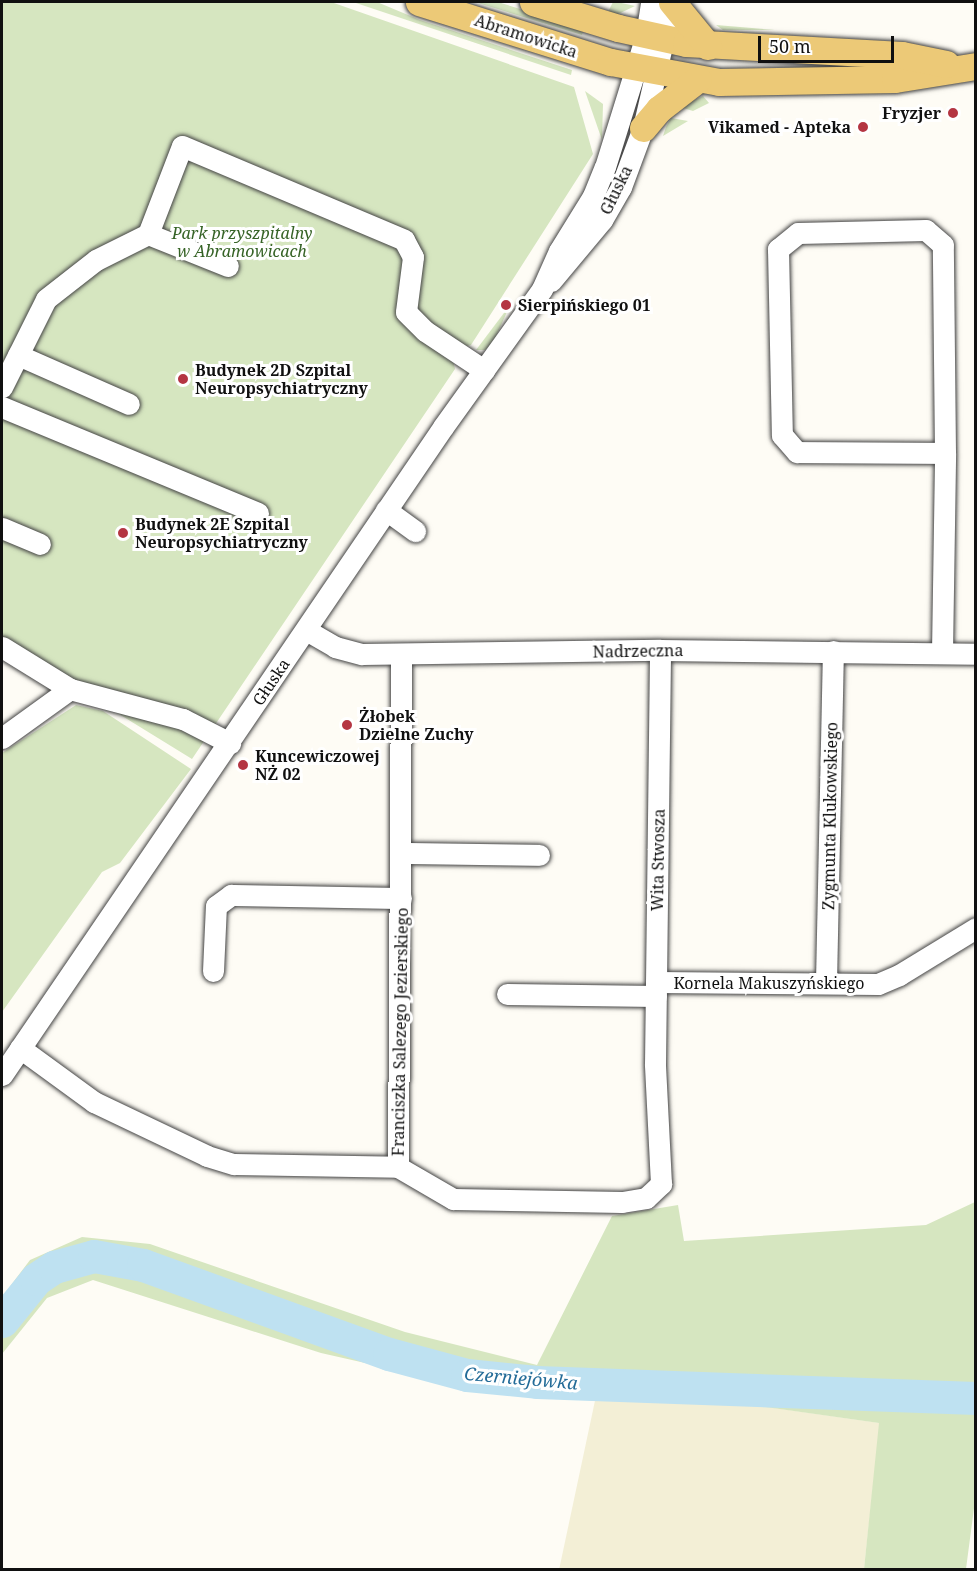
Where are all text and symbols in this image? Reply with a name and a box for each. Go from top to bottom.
street label: Abramowicka [472,10,580,62]
scale bar [761,24,898,62]
text: 50 m [769,34,811,58]
place label: Fryzjer [882,103,941,123]
marker: Fryzjer [946,106,960,120]
place label: Vikamed - Apteka [708,117,851,137]
marker: Vikamed - Apteka [856,120,870,134]
street label: Głuska [596,162,636,218]
park label: Park przyszpitalny w Abramowicach [172,223,312,261]
place label: Sierpińskiego 01 [518,295,651,315]
marker: Sierpińskiego 01 [499,298,513,312]
place label: Budynek 2D Szpital Neuropsychiatryczny [195,360,368,398]
marker: Budynek 2D Szpital Neuropsychiatryczny [176,372,190,386]
place label: Budynek 2E Szpital Neuropsychiatryczny [135,514,308,552]
marker: Budynek 2E Szpital Neuropsychiatryczny [116,526,130,540]
street label: Nadrzeczna [592,641,684,661]
street label: Głuska [248,655,294,709]
place label: Żłobek Dzielne Zuchy [359,706,474,744]
marker: Żłobek Dzielne Zuchy [340,718,354,732]
street label: Zygmunta Klukowskiego [819,722,841,910]
place label: Kuncewiczowej NŻ 02 [255,746,380,784]
marker: Kuncewiczowej NŻ 02 [236,758,250,772]
street label: Wita Stwosza [648,809,668,911]
street label: Franciszka Salezego Jezierskiego [388,908,412,1156]
street label: Kornela Makuszyńskiego [673,973,865,993]
water label: Czerniejówka [463,1362,579,1394]

